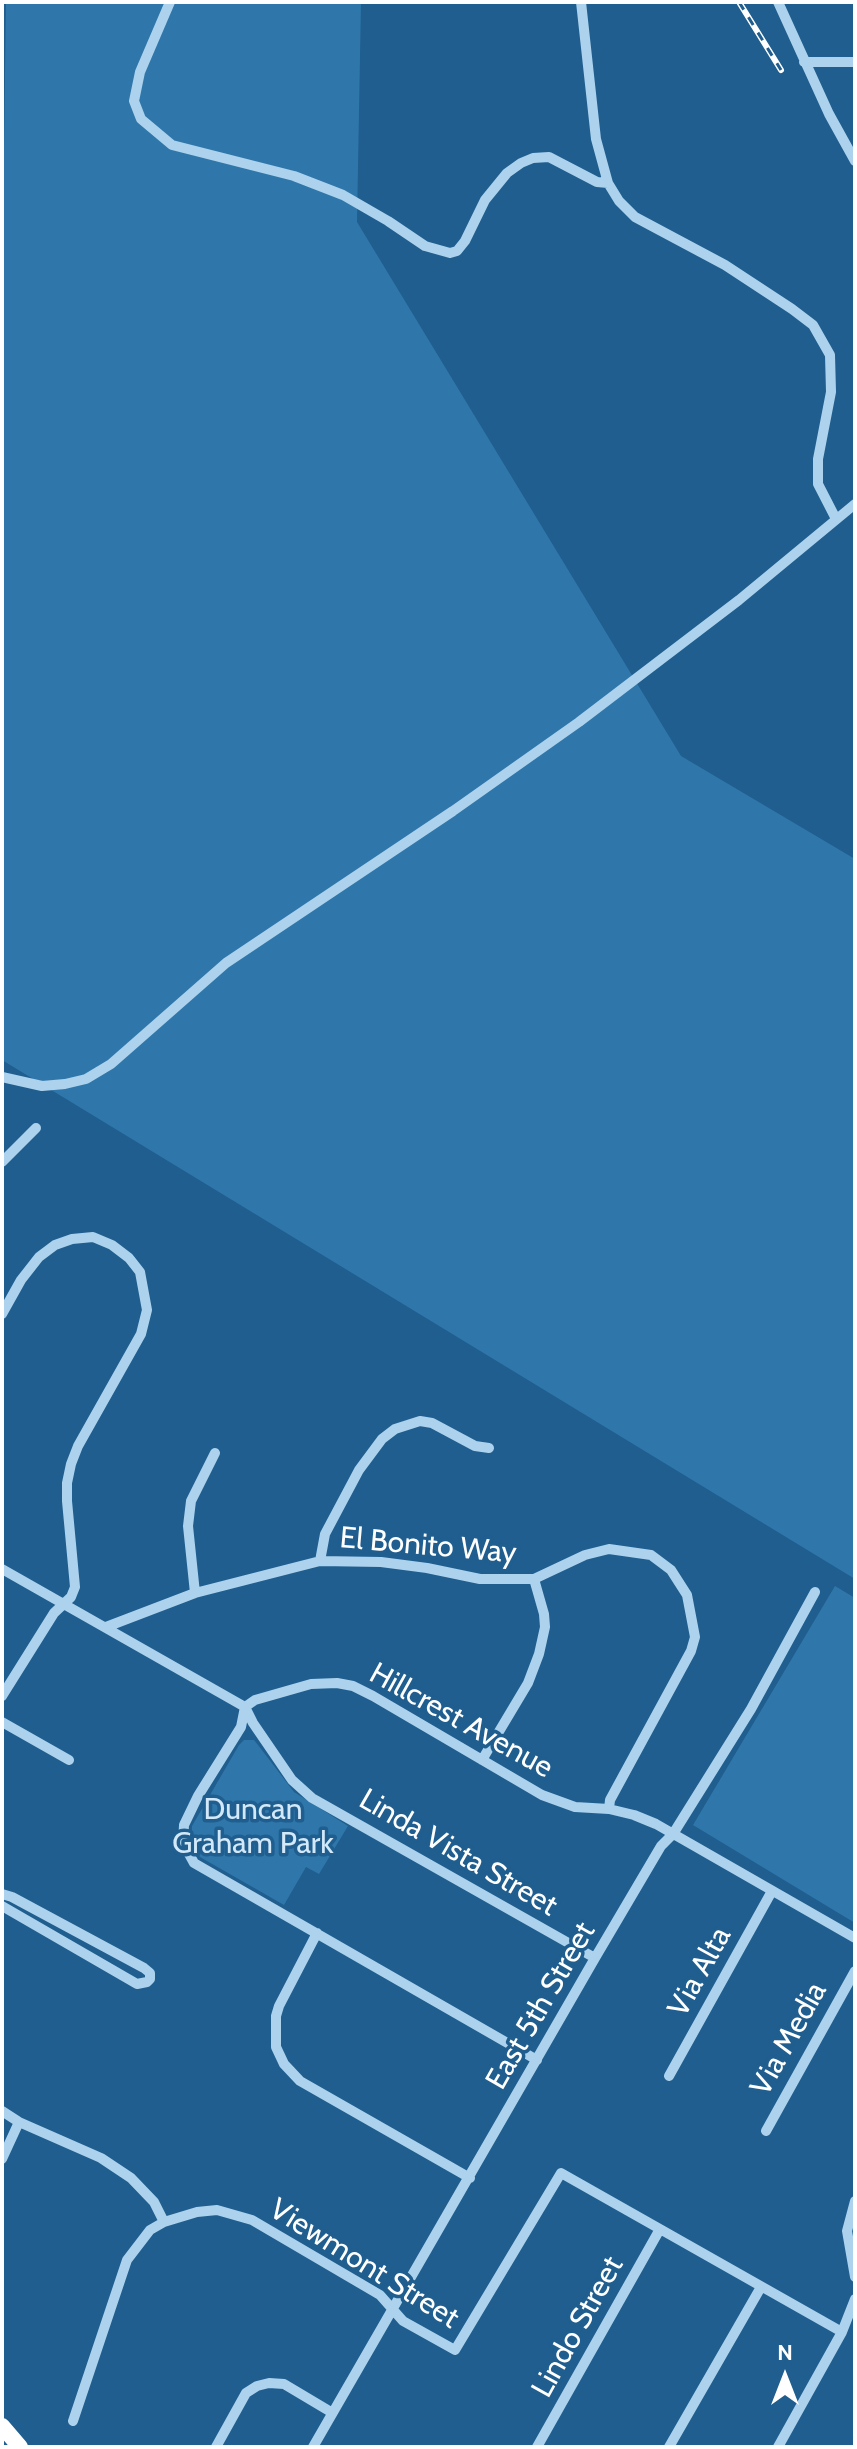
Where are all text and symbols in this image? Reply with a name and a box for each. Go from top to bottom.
street label: El Bonito Way [338,1520,518,1572]
street label: Hillcrest Avenue [363,1656,559,1786]
street label: Linda Vista Street [353,1782,563,1924]
park label: Duncan Graham Park [172,1792,334,1862]
street label: East 5th Street [479,1916,603,2096]
street label: Via Alta [661,1921,739,2023]
street label: Via Media [743,1976,835,2102]
street label: Viewmont Street [263,2191,465,2337]
street label: Lindo Street [525,2250,631,2404]
north arrow [745,2337,825,2417]
text: N [777,2339,793,2366]

